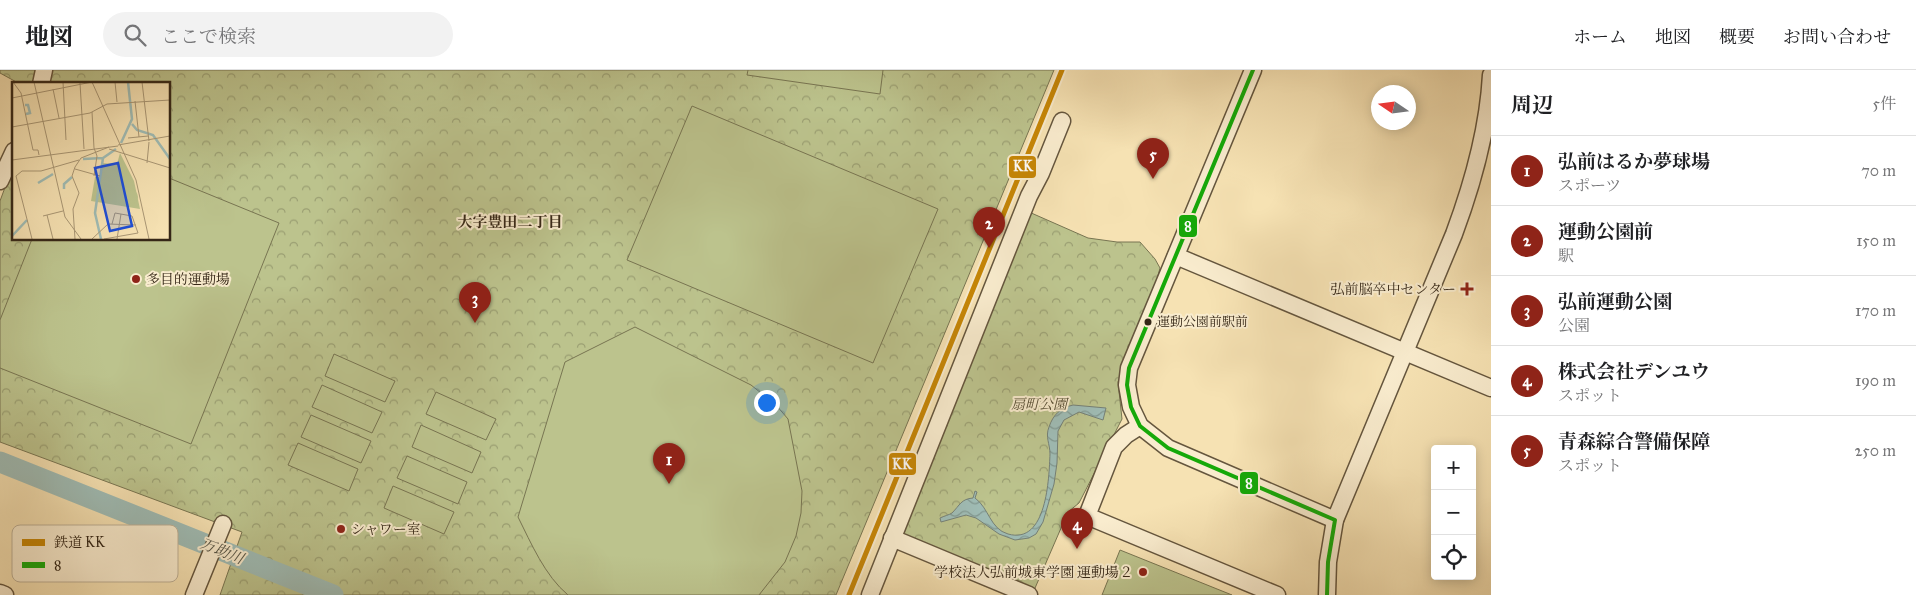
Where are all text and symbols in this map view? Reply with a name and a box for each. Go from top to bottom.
search box [103,12,453,57]
icon: search [121,21,149,49]
text: 地図 [25,22,73,52]
text: ここで検索 [161,25,256,48]
text: ホーム [1573,26,1627,48]
text: 地図 [1655,26,1691,48]
text: 概要 [1719,26,1755,48]
text: お問い合わせ [1783,26,1891,48]
inset map [12,82,170,240]
north arrow [1371,85,1416,130]
text: 周辺 [1511,92,1553,118]
text: 5件 [1873,94,1896,113]
pin: 5 [1137,138,1169,179]
text: 弘前はるか夢球場 [1558,150,1710,173]
line badge: KK [1008,155,1037,179]
text: KK [1013,158,1034,175]
text: 1 [1524,161,1530,180]
text: 70 m [1861,161,1896,180]
text: スポーツ [1558,176,1621,195]
pin: 2 [973,207,1005,248]
district label: 大字豊田二丁目 [457,213,563,231]
line badge: 8 [1178,214,1198,238]
text: 8 [1184,218,1192,235]
text: 運動公園前 [1558,220,1653,243]
text: 2 [1523,231,1531,250]
text: 150 m [1856,231,1896,250]
text: 駅 [1558,246,1574,265]
place label: 多目的運動場 [146,271,230,288]
marker: 多目的運動場 [130,273,142,285]
place label: 弘前脳卒中センター [1331,281,1456,298]
pin: 3 [459,282,491,323]
marker: 弘前脳卒中センター [1460,282,1474,296]
text: 弘前運動公園 [1558,290,1672,313]
text: 3 [1524,301,1530,320]
text: 170 m [1855,301,1896,320]
place label: 運動公園前駅前 [1157,314,1248,330]
text: 公園 [1558,316,1590,335]
marker: 運動公園前駅前 [1143,317,1153,327]
text: 株式会社デンユウ [1558,360,1710,383]
text: 4 [1523,371,1531,390]
text: 190 m [1855,371,1896,390]
text: スポット [1558,386,1622,405]
your location [754,390,780,416]
park label: 扇町公園 [1011,396,1069,413]
text: 青森綜合警備保障 [1558,430,1710,453]
text: 5 [1523,441,1531,460]
text: 250 m [1855,441,1896,460]
pin: 1 [653,443,685,484]
map controls [1431,445,1476,580]
button: + [1431,445,1476,490]
line badge: KK [888,452,917,476]
text: KK [892,456,913,473]
text: スポット [1558,456,1622,475]
line badge: 8 [1239,471,1259,495]
text: 8 [1245,475,1253,492]
button: − [1431,490,1476,535]
pin: 4 [1061,508,1093,549]
place label: シャワー室 [351,521,421,538]
marker: シャワー室 [335,523,347,535]
legend [12,525,178,582]
text: 鉄道 KK [54,534,106,551]
water label: 万助川 [198,534,248,569]
button: locate [1431,535,1476,580]
text: 8 [54,557,61,574]
place label: 学校法人弘前城東学園 運動場２ [934,564,1133,581]
marker: 学校法人弘前城東学園 運動場２ [1137,566,1149,578]

